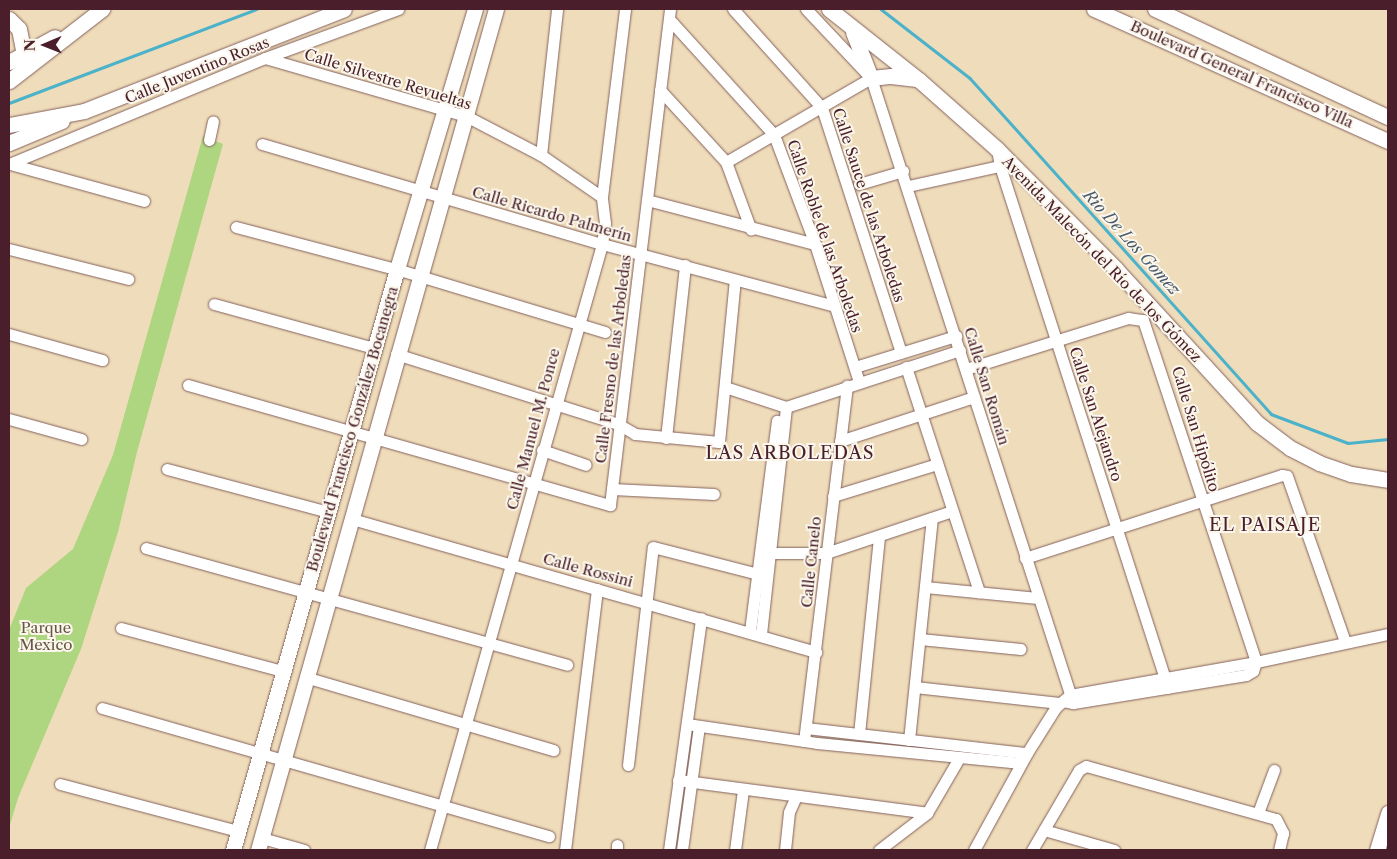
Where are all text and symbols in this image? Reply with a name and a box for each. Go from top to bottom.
street label: Boulevard General Francisco Villa [1127,16,1357,132]
north arrow [20,20,70,70]
street label: Calle Juventino Rosas [122,33,272,107]
text: N [21,39,39,52]
street label: Calle Silvestre Revueltas [302,45,474,113]
street label: Calle Sauce de las Arboledas [829,105,909,305]
street label: Calle Roble de las Arboledas [783,137,867,335]
street label: Avenida Malecón del Río de los Gómez [999,152,1205,366]
street label: Calle Ricardo Palmerín [470,183,634,245]
water label: Rio De Los Gomez [1080,185,1184,299]
street label: Calle Fresno de las Arboledas [591,253,635,465]
street label: Boulevard Francisco González Bocanegra [303,284,401,574]
street label: Calle San Román [961,325,1013,447]
street label: Calle San Alejandro [1066,344,1126,484]
street label: Calle Manuel M. Ponce [503,346,563,512]
street label: Calle San Hipólito [1168,364,1224,494]
district label: LAS ARBOLEDAS [703,442,877,464]
district label: EL PAISAJE [1207,514,1323,536]
street label: Calle Canelo [797,515,825,609]
street label: Calle Rossini [541,549,635,591]
park label: Parque Mexico [20,618,72,653]

